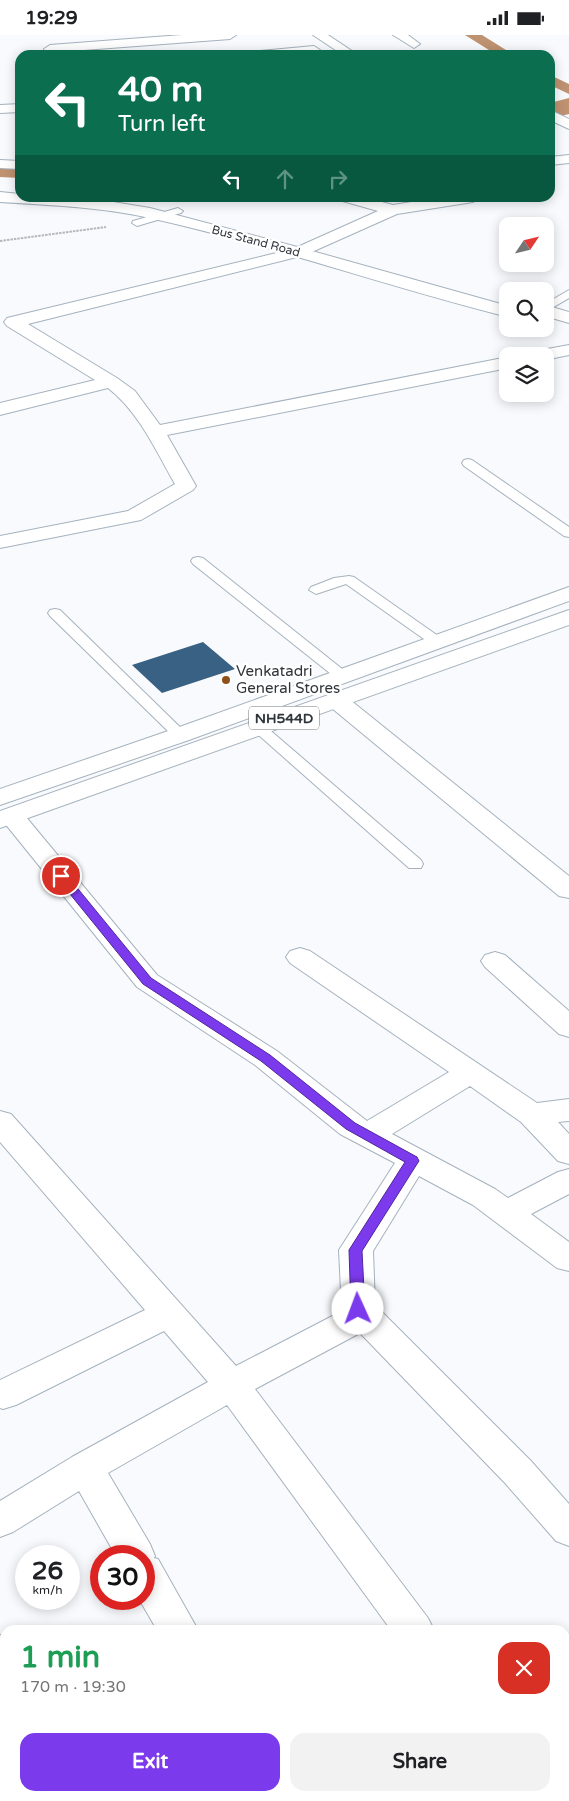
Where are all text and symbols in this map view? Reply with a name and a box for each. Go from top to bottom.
text: 19:29 [25,7,78,29]
text: 40 m [118,69,203,111]
icon: left [35,70,100,135]
text: Turn left [118,111,206,137]
icon: left [218,165,246,193]
icon: ahead [271,165,299,193]
icon: right [324,165,352,193]
north arrow [499,217,554,273]
map controls [499,217,554,402]
street label: Bus Stand Road [210,222,302,260]
button: search [499,282,554,337]
button: layers [499,347,554,402]
place label: Venkatadri General Stores [236,662,340,697]
marker: Venkatadri General Stores [220,674,232,686]
road number: NH544D [249,706,319,729]
pin [40,855,82,897]
icon: arrive [47,862,75,890]
position arrow [331,1282,383,1334]
speed limit sign: 30 [90,1545,155,1610]
text: 26 [32,1556,63,1586]
text: km/h [32,1583,63,1597]
text: 1 min [20,1639,100,1676]
button: close [498,1642,550,1694]
text: 170 m · 19:30 [20,1677,126,1697]
button: Exit [20,1733,280,1791]
button: Share [290,1733,550,1791]

